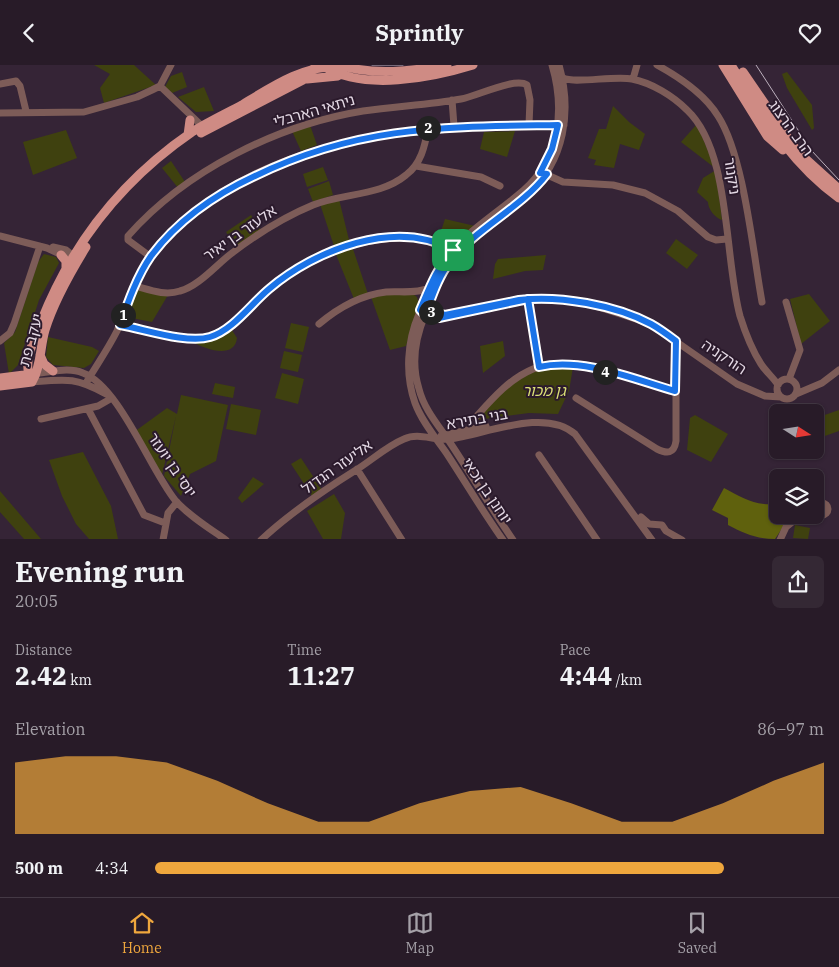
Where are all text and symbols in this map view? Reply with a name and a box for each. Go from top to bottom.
text: Sprintly [375,18,464,47]
icon: back [15,19,43,47]
icon: heart [796,19,824,47]
street label: ניתאי הארבלי [271,90,357,131]
street label: הרב הרצוג [765,96,818,159]
pin: 2 [416,115,440,141]
text: 2 [424,119,433,137]
street label: ניקנור [720,156,745,196]
street label: אלעזר בן יאיר [199,200,280,265]
pin [432,229,474,271]
icon: arrive [439,236,467,264]
pin: 3 [418,299,444,325]
pin: 1 [110,303,136,327]
text: 3 [427,303,436,321]
text: 1 [119,306,128,324]
street label: יעקב פת [14,311,47,368]
street label: הורקניה [698,335,750,378]
pin: 4 [592,359,618,385]
text: 4 [601,363,610,381]
park label: גן מכור [522,381,567,400]
street label: בני בתירא [445,404,510,433]
north arrow [769,404,824,459]
map controls [769,404,824,524]
street label: יוסי בן יועזר [144,429,201,501]
street label: אליעזר הגדול [298,435,376,498]
street label: יוחנן בן זכאי [458,454,517,528]
button: layers [769,469,824,524]
text: Evening run [15,553,184,590]
button: share [772,556,824,608]
text: 20:05 [15,591,58,611]
text: Distance [15,641,72,659]
text: Time [287,641,322,659]
text: Pace [560,641,590,659]
text: 2.42 [15,659,67,692]
text: 11:27 [287,659,355,692]
text: 4:44 [560,659,612,692]
text: km [67,671,92,689]
text: /km [612,671,642,689]
text: Elevation [15,719,85,739]
text: 86–97 m [757,719,824,739]
text: 500 m [15,858,63,878]
text: 4:34 [95,858,128,878]
tab: Home [122,909,162,957]
tab: Map [406,909,434,957]
tab: Saved [678,909,717,957]

